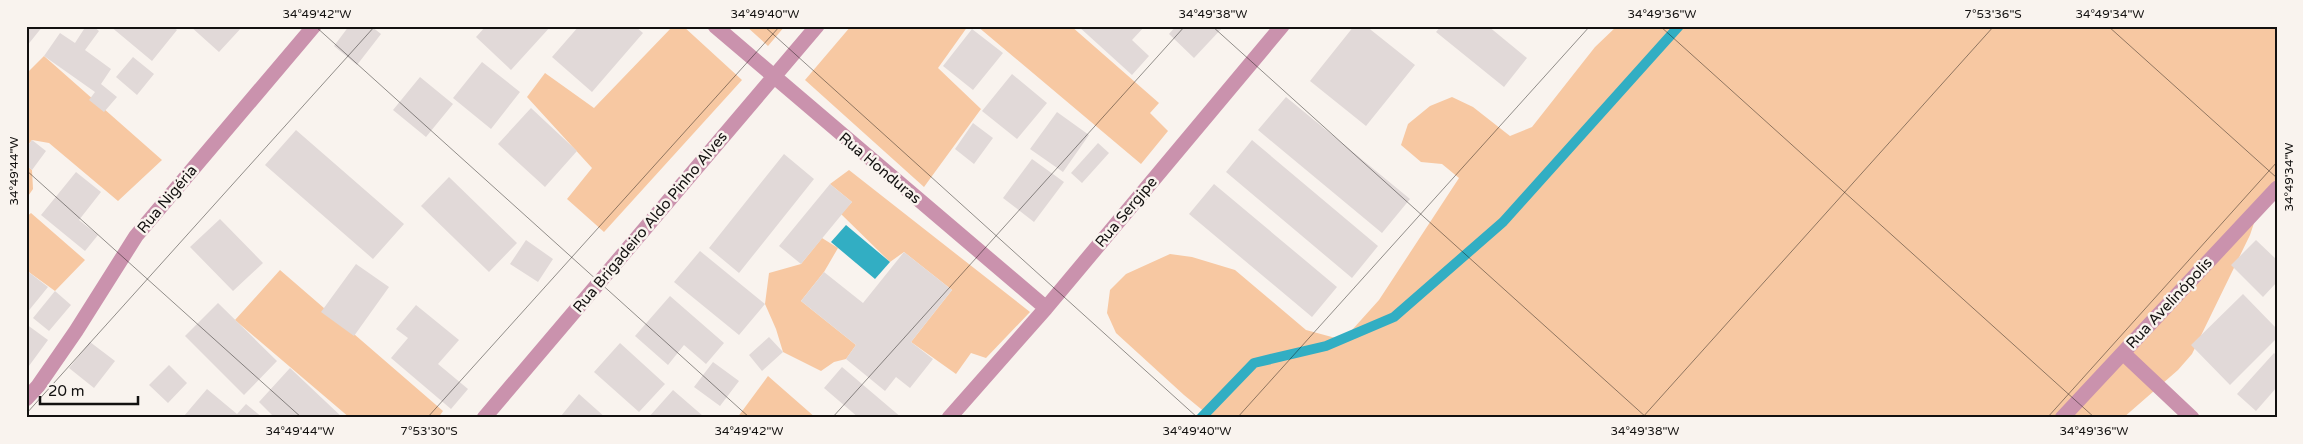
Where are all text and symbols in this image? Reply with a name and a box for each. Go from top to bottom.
text: 34°49'42"W [282,7,352,21]
text: 34°49'40"W [730,7,800,21]
text: 34°49'38"W [1178,7,1248,21]
text: 34°49'36"W [1627,7,1697,21]
text: 7°53'36"S [1964,7,2022,21]
text: 34°49'34"W [2075,7,2145,21]
street label: Rua Brigadeiro Aldo Pinho Alves [569,128,731,316]
street label: Rua Honduras [835,128,925,208]
text: 34°49'44"W [7,136,21,206]
text: 34°49'34"W [2282,142,2296,212]
street label: Rua Nigéria [133,161,201,237]
street label: Rua Sergipe [1091,173,1161,251]
street label: Rua Avelinópolis [2122,254,2216,352]
scale bar [40,374,138,406]
text: 20 m [48,382,85,400]
text: 34°49'44"W [265,424,335,438]
text: 7°53'30"S [400,424,458,438]
text: 34°49'42"W [714,424,784,438]
text: 34°49'40"W [1162,424,1232,438]
text: 34°49'38"W [1610,424,1680,438]
text: 34°49'36"W [2059,424,2129,438]

